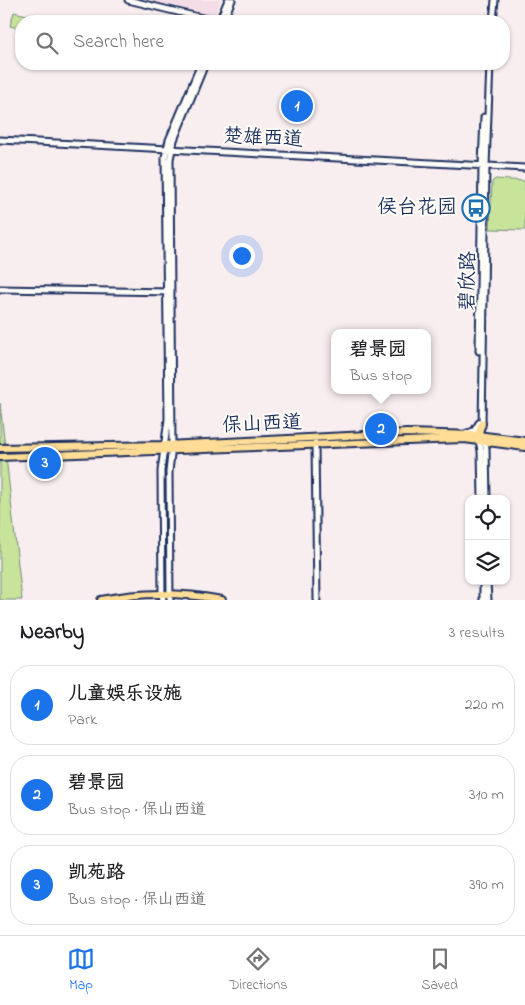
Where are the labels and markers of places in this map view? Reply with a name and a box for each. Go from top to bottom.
pin: 1 [281,87,313,125]
bus stop icon: 侯台花园 [461,193,491,223]
place label: 侯台花园 [377,194,457,223]
pin: 2 [365,410,397,448]
pin: 3 [29,444,61,482]

